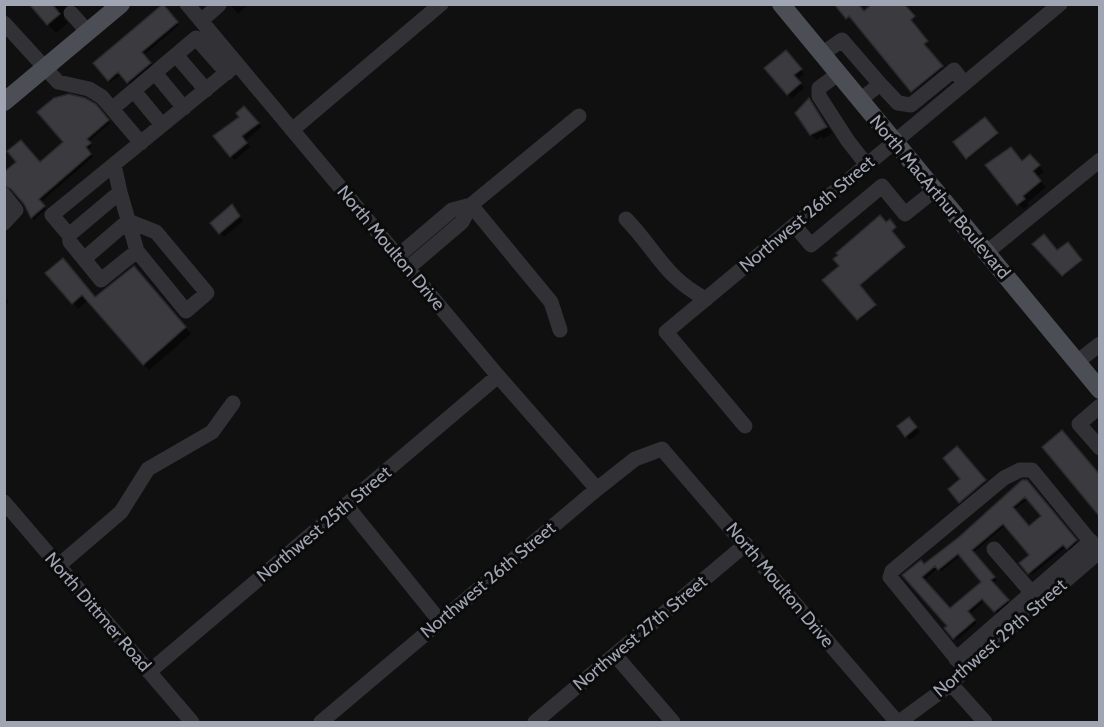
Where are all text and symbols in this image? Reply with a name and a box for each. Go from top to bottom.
street label: North MacArthur Boulevard [865,111,1015,283]
street label: Northwest 26th Street [735,151,879,277]
street label: North Moulton Drive [332,181,450,315]
street label: Northwest 25th Street [252,461,396,587]
street label: Northwest 26th Street [416,517,560,643]
street label: North Moulton Drive [721,518,839,652]
street label: North Dittmer Road [40,548,156,676]
street label: Northwest 27th Street [569,571,711,695]
street label: Northwest 29th Street [929,574,1071,702]

